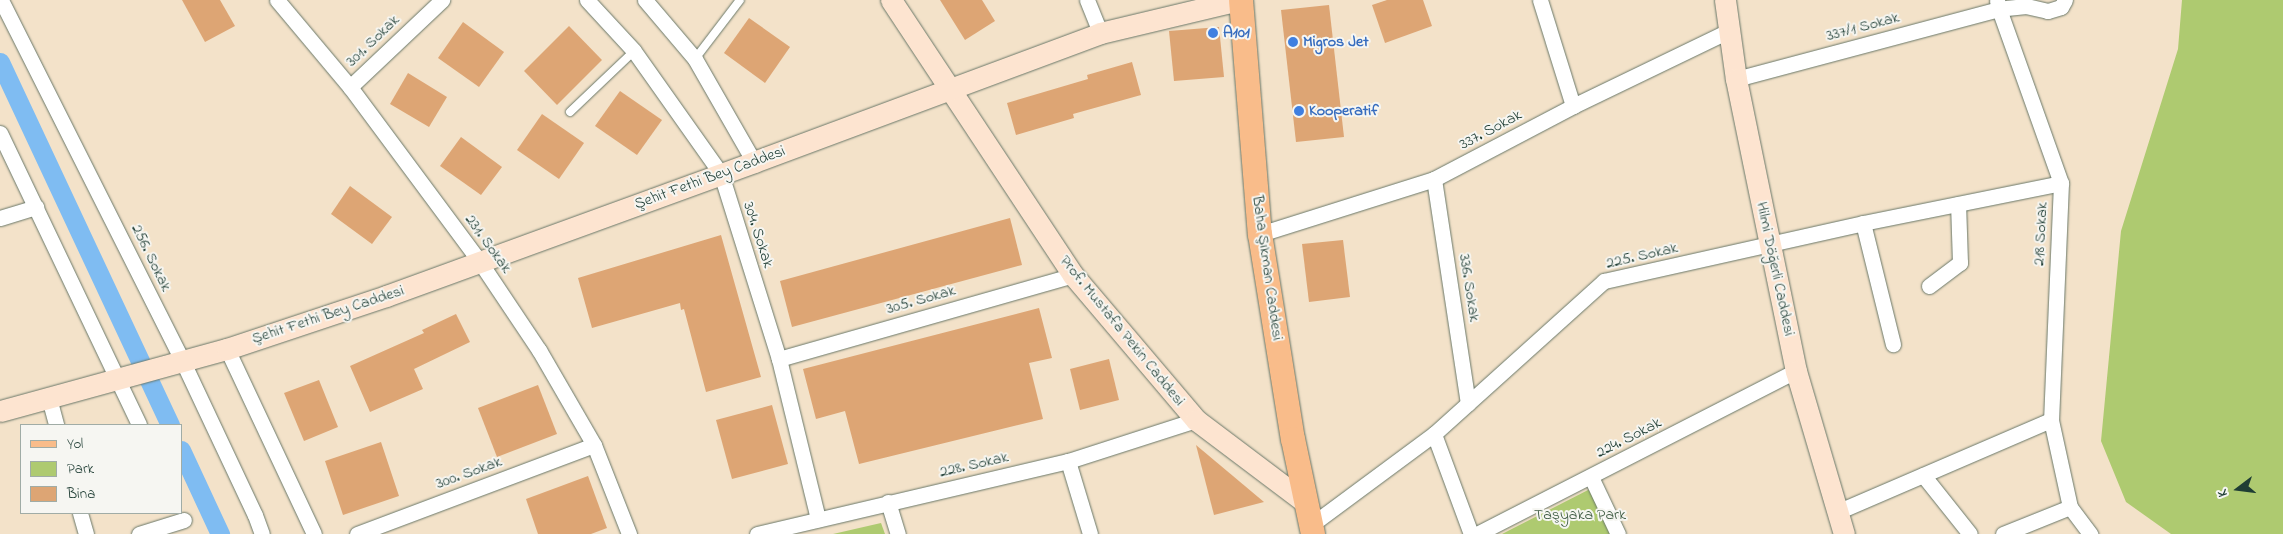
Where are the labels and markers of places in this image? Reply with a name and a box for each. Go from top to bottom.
place label: A101 [1223,23,1250,43]
marker: A101 [1207,27,1219,39]
place label: Migros Jet [1303,32,1369,52]
marker: Migros Jet [1287,36,1299,48]
place label: Kooperatif [1309,101,1379,121]
marker: Kooperatif [1293,105,1305,117]

